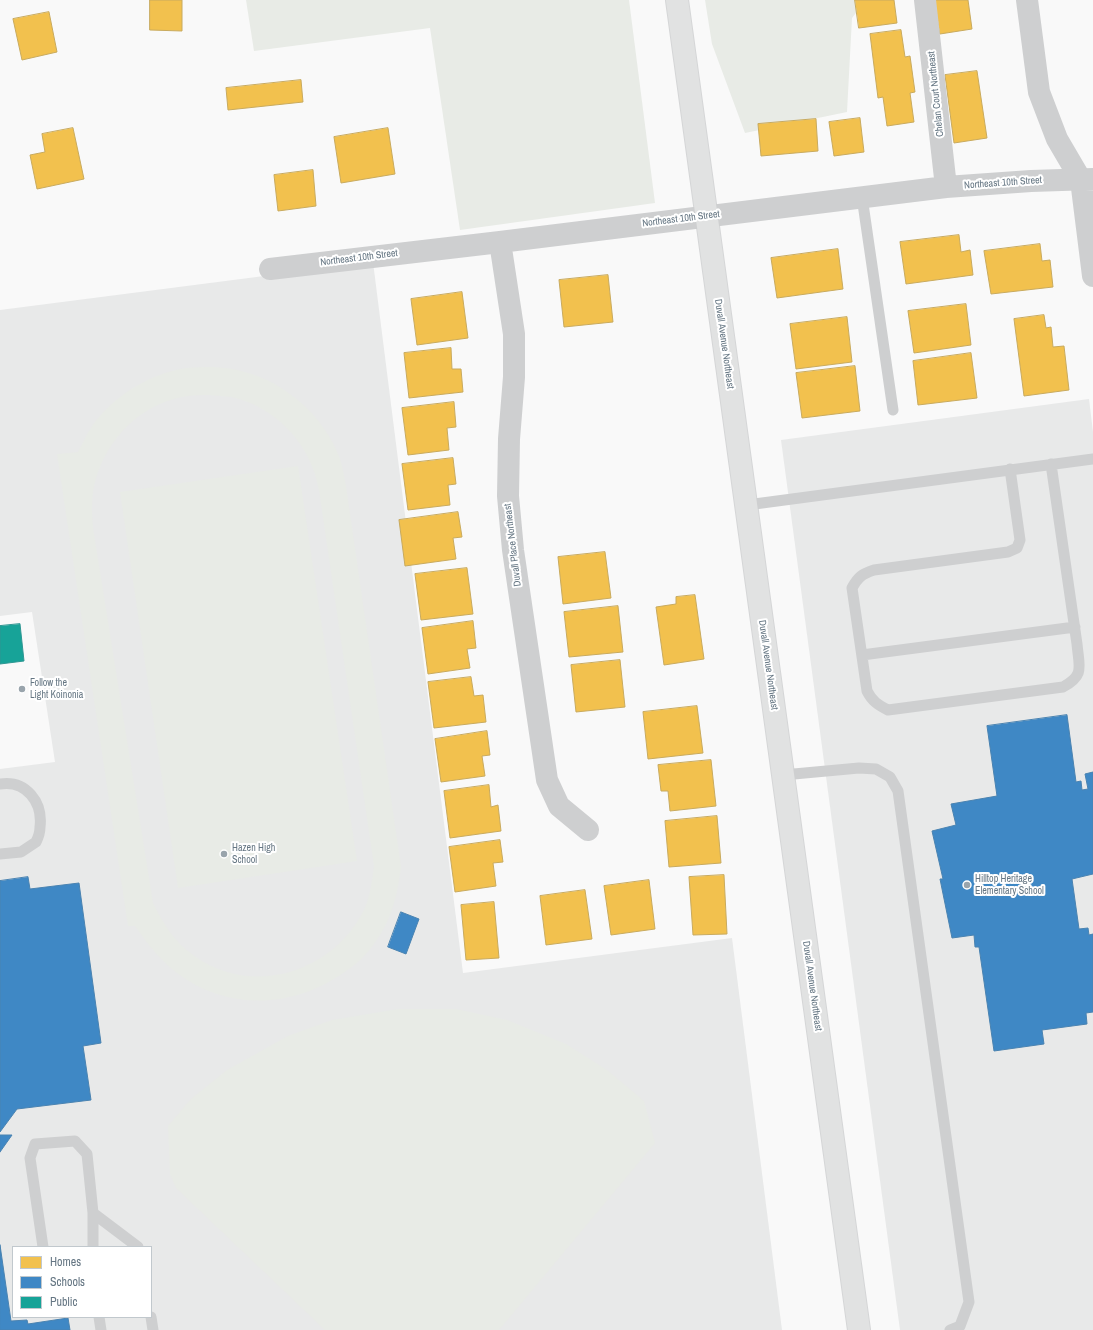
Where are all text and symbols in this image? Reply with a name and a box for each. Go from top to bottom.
street label: Chelan Court Northeast [926,51,946,137]
street label: Northeast 10th Street [964,174,1042,192]
street label: Northeast 10th Street [642,208,720,230]
street label: Northeast 10th Street [320,247,398,269]
street label: Duvall Avenue Northeast [712,298,736,390]
street label: Duvall Place Northeast [502,503,524,587]
street label: Duvall Avenue Northeast [756,619,780,711]
place label: Follow the Light Koinonia [30,677,83,700]
marker: Follow the Light Koinonia [17,684,27,694]
place label: Hazen High School [232,842,275,866]
marker: Hazen High School [219,849,229,859]
place label: Hilltop Heritage Elementary School [975,873,1044,896]
marker: Hilltop Heritage Elementary School [962,880,972,890]
street label: Duvall Avenue Northeast [800,940,824,1032]
legend [12,1246,152,1318]
text: Homes [50,1254,81,1270]
text: Schools [50,1274,85,1290]
text: Public [50,1294,77,1310]

